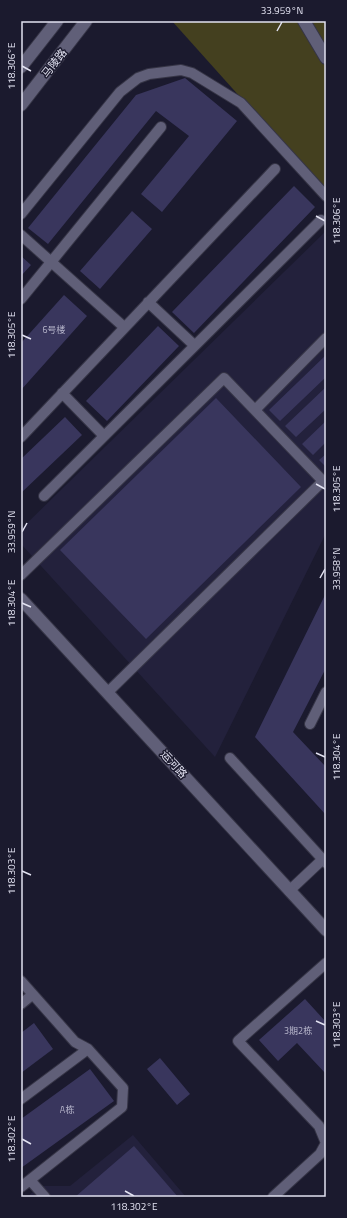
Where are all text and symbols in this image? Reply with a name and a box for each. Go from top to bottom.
text: 33.959°N [261,3,303,18]
text: 118.306°E [4,42,19,89]
street label: 马陵路 [38,45,70,81]
text: 118.306°E [329,197,344,244]
text: 118.305°E [4,311,19,358]
house number: 6号楼 [42,323,66,336]
text: 118.305°E [329,465,344,512]
text: 33.959°N [4,511,19,553]
text: 33.958°N [329,548,344,590]
text: 118.304°E [4,579,19,626]
text: 118.304°E [329,733,344,780]
street label: 运河路 [157,746,191,782]
text: 118.303°E [4,847,19,894]
text: 118.303°E [329,1001,344,1048]
house number: 3期2栋 [284,1024,312,1037]
house number: A栋 [60,1103,74,1116]
text: 118.302°E [4,1115,19,1162]
text: 118.302°E [111,1199,158,1214]

